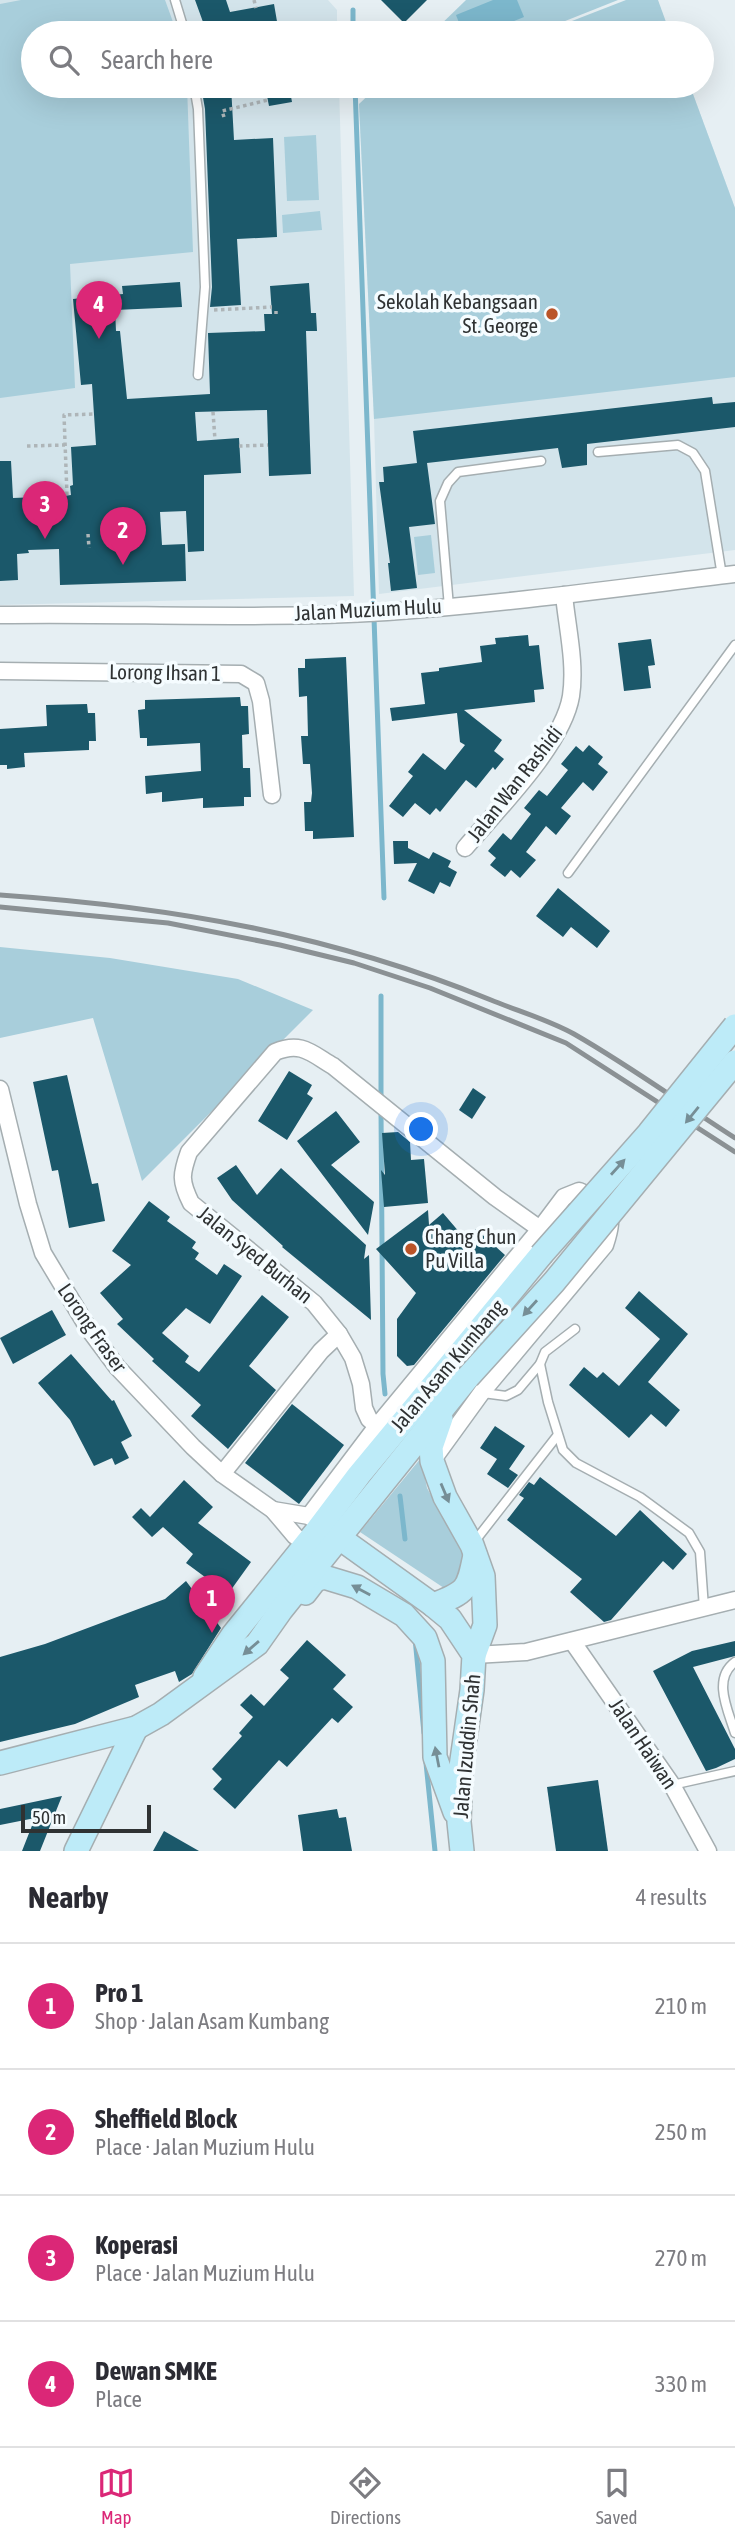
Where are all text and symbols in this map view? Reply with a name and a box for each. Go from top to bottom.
search box [21,21,714,98]
icon: search [45,41,83,79]
text: Search here [101,45,213,75]
pin: 4 [76,281,122,339]
place label: Sekolah Kebangsaan St. George [377,289,538,337]
marker: Sekolah Kebangsaan St. George [544,306,560,322]
pin: 3 [22,481,68,539]
pin: 2 [100,507,146,565]
street label: Jalan Muzium Hulu [294,593,442,625]
street label: Lorong Ihsan 1 [109,659,221,685]
street label: Jalan Wan Rashidi [462,721,567,846]
one-way arrow [685,1106,700,1124]
your location [404,1112,438,1146]
one-way arrow [610,1159,626,1176]
street label: Jalan Syed Burhan [193,1201,318,1308]
place label: Chang Chun Pu Villa [425,1224,516,1272]
marker: Chang Chun Pu Villa [403,1241,419,1257]
street label: Lorong Fraser [53,1278,133,1377]
street label: Jalan Asam Kumbang [385,1295,509,1436]
one-way arrow [522,1299,538,1317]
one-way arrow [439,1483,450,1504]
pin: 1 [189,1575,235,1633]
one-way arrow [352,1584,371,1596]
one-way arrow [242,1640,260,1656]
street label: Jalan Izuddin Shah [448,1673,484,1819]
street label: Jalan Haiwan [605,1694,683,1793]
one-way arrow [431,1746,442,1768]
scale bar [21,1802,150,1834]
text: 50 m [32,1806,66,1828]
text: Nearby [28,1880,108,1914]
text: 4 results [636,1884,707,1910]
text: Pro 1 [95,1978,143,2008]
text: 1 [46,1993,56,2019]
text: 210 m [655,1993,707,2019]
text: Shop · Jalan Asam Kumbang [95,2008,329,2034]
text: Sheffield Block [95,2104,237,2134]
text: 2 [46,2119,56,2145]
text: 250 m [655,2119,707,2145]
text: Place · Jalan Muzium Hulu [95,2134,315,2160]
text: Koperasi [95,2230,178,2260]
text: 3 [46,2245,56,2271]
text: 270 m [655,2245,707,2271]
text: Place · Jalan Muzium Hulu [95,2260,315,2286]
text: Dewan SMKE [95,2356,217,2386]
text: 4 [46,2371,56,2397]
text: 330 m [655,2371,707,2397]
text: Place [95,2386,142,2412]
tab: Map [97,2464,135,2528]
tab: Directions [330,2464,401,2528]
tab: Saved [596,2464,638,2528]

